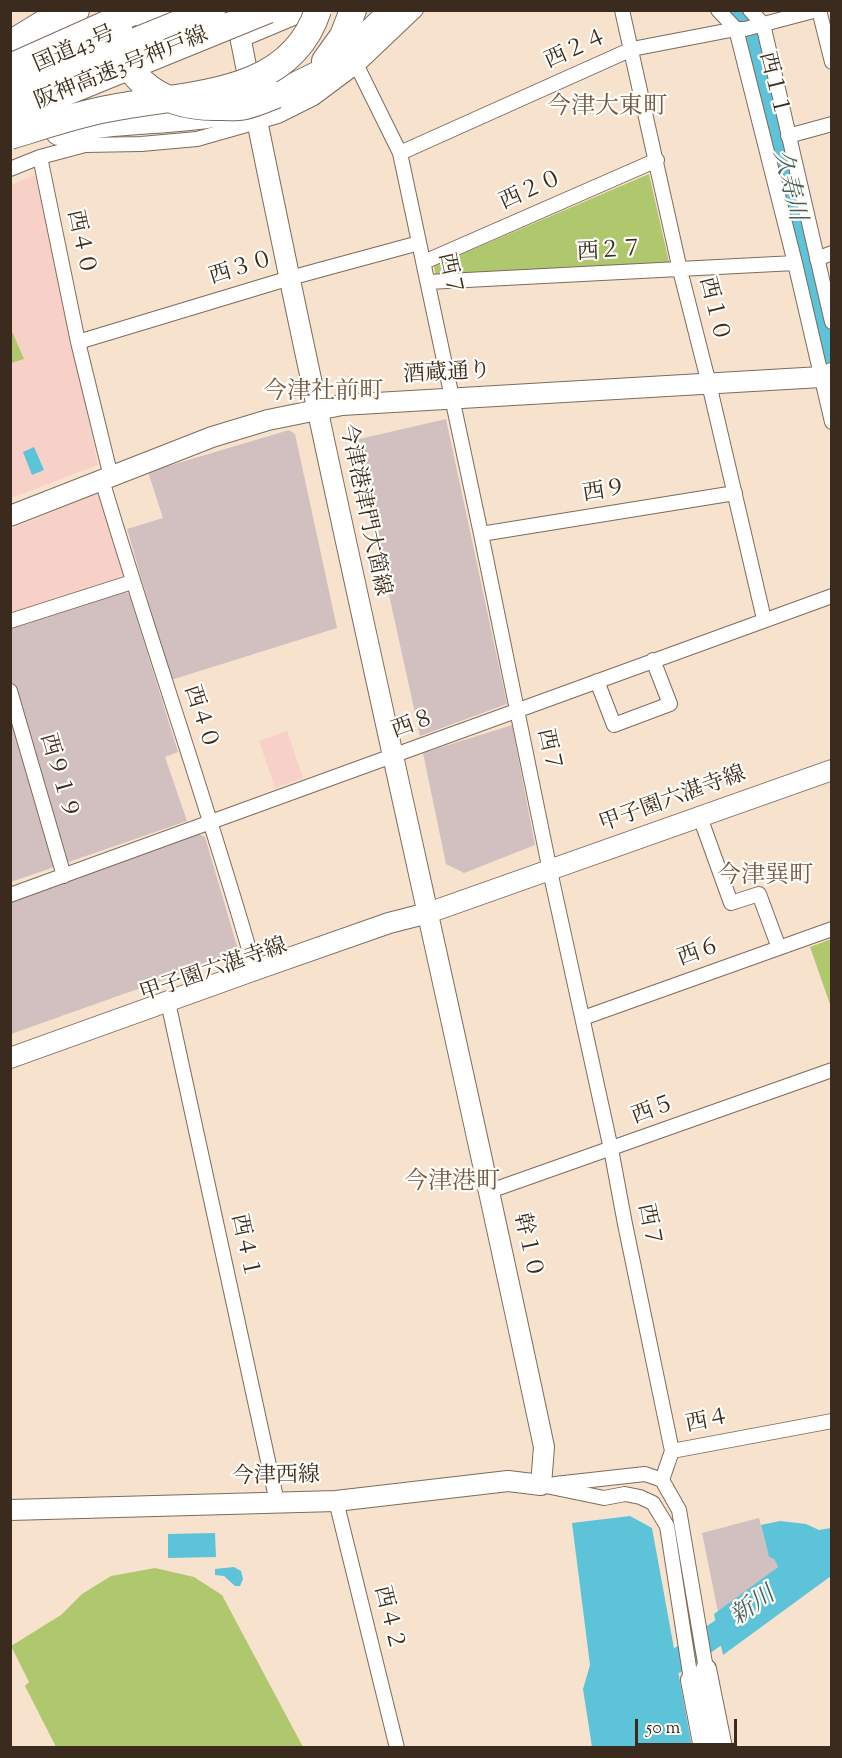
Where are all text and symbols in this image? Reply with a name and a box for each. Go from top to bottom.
street label: 国道43号 [30,22,120,80]
street label: 阪神高速3号神戸線 [31,23,213,117]
street label: 西２４ [541,26,613,76]
street label: 西１１ [751,50,793,120]
district label: 今津大東町 [547,95,667,123]
water label: 久寿川 [764,148,810,224]
street label: 西２０ [496,167,568,217]
street label: 西４０ [59,208,99,278]
street label: 西２７ [576,238,644,268]
street label: 西３０ [207,248,277,292]
street label: 西７ [431,251,465,299]
street label: 西１０ [691,275,733,345]
street label: 酒蔵通り [402,360,492,390]
district label: 今津社前町 [263,380,383,408]
street label: 今津港津門大箇線 [332,421,394,599]
street label: 西９ [581,477,629,509]
street label: 西４０ [176,683,222,753]
street label: 西８ [389,706,439,746]
street label: 西７ [530,727,564,775]
street label: 西９１９ [32,731,82,823]
street label: 甲子園六湛寺線 [596,762,750,840]
district label: 今津巽町 [717,864,813,892]
street label: 甲子園六湛寺線 [137,934,291,1010]
street label: 西６ [675,934,725,974]
street label: 西５ [629,1092,679,1132]
district label: 今津港町 [404,1170,500,1198]
street label: 西７ [630,1202,664,1250]
street label: 幹１０ [506,1211,546,1281]
street label: 西４１ [223,1212,263,1282]
street label: 西４ [684,1406,732,1440]
street label: 今津西線 [232,1464,320,1492]
water label: 新川 [726,1582,782,1634]
street label: 西４２ [366,1584,408,1654]
scale bar [638,1707,740,1745]
text: 50 m [646,1716,680,1742]

